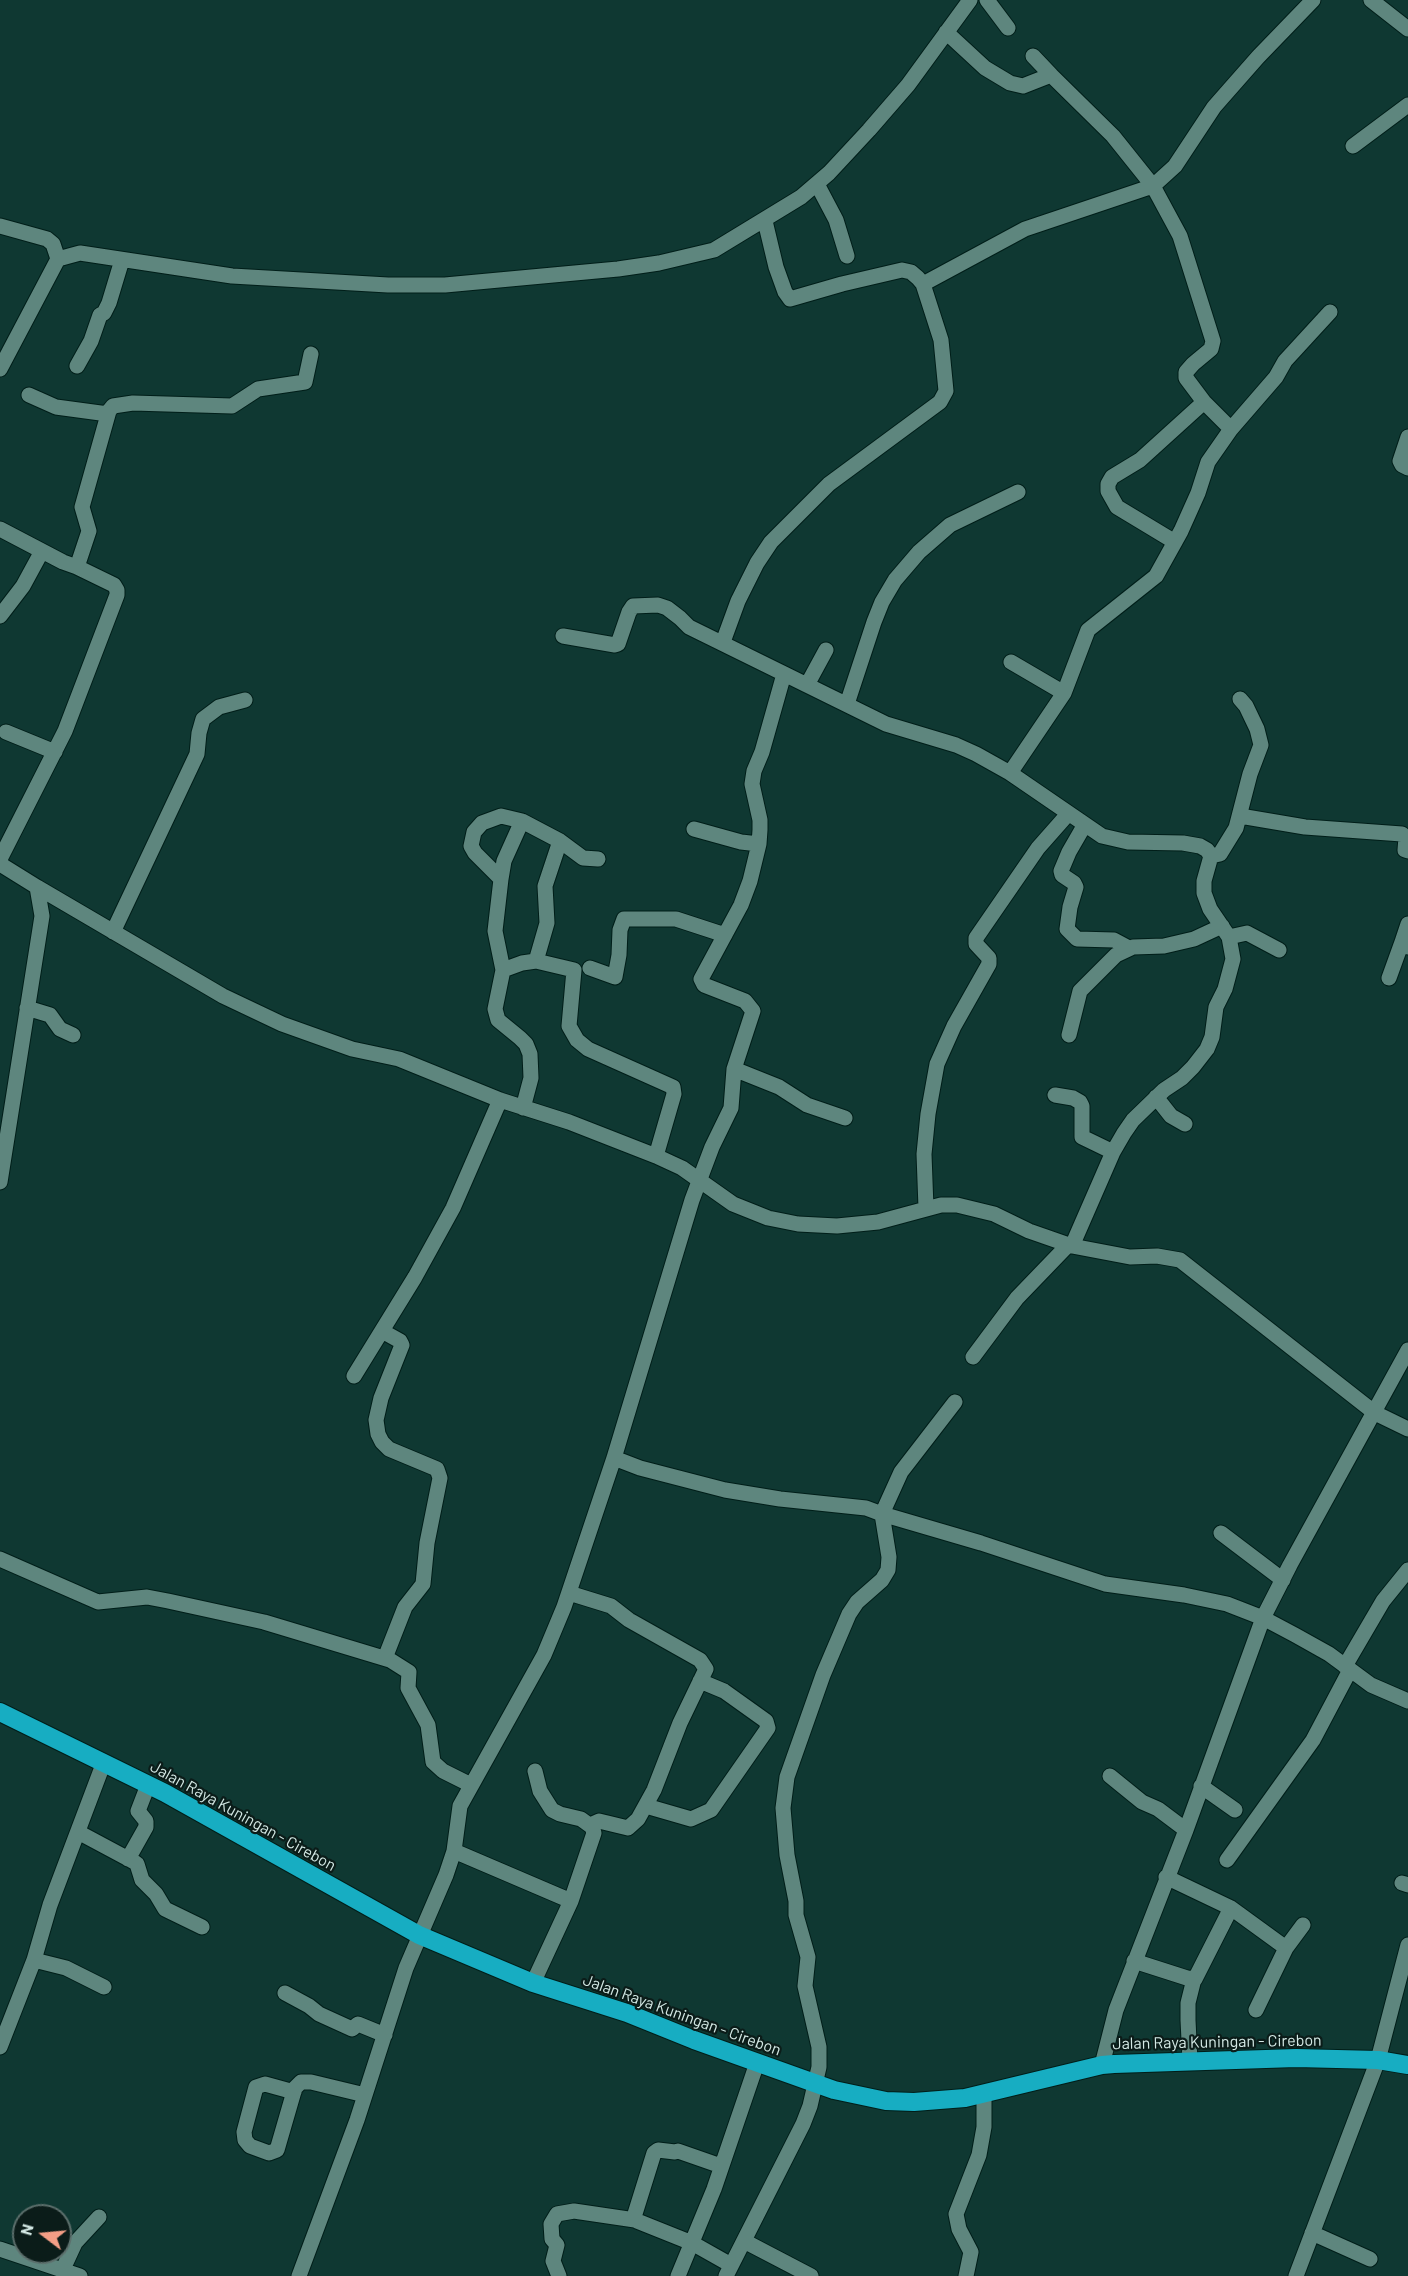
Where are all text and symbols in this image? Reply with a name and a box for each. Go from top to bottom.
street label: Jalan Raya Kuningan - Cirebon [147,1757,339,1875]
street label: Jalan Raya Kuningan - Cirebon [580,1970,784,2060]
street label: Jalan Raya Kuningan - Cirebon [1112,2031,1322,2053]
north arrow [12,2204,72,2264]
text: N [16,2222,37,2237]

